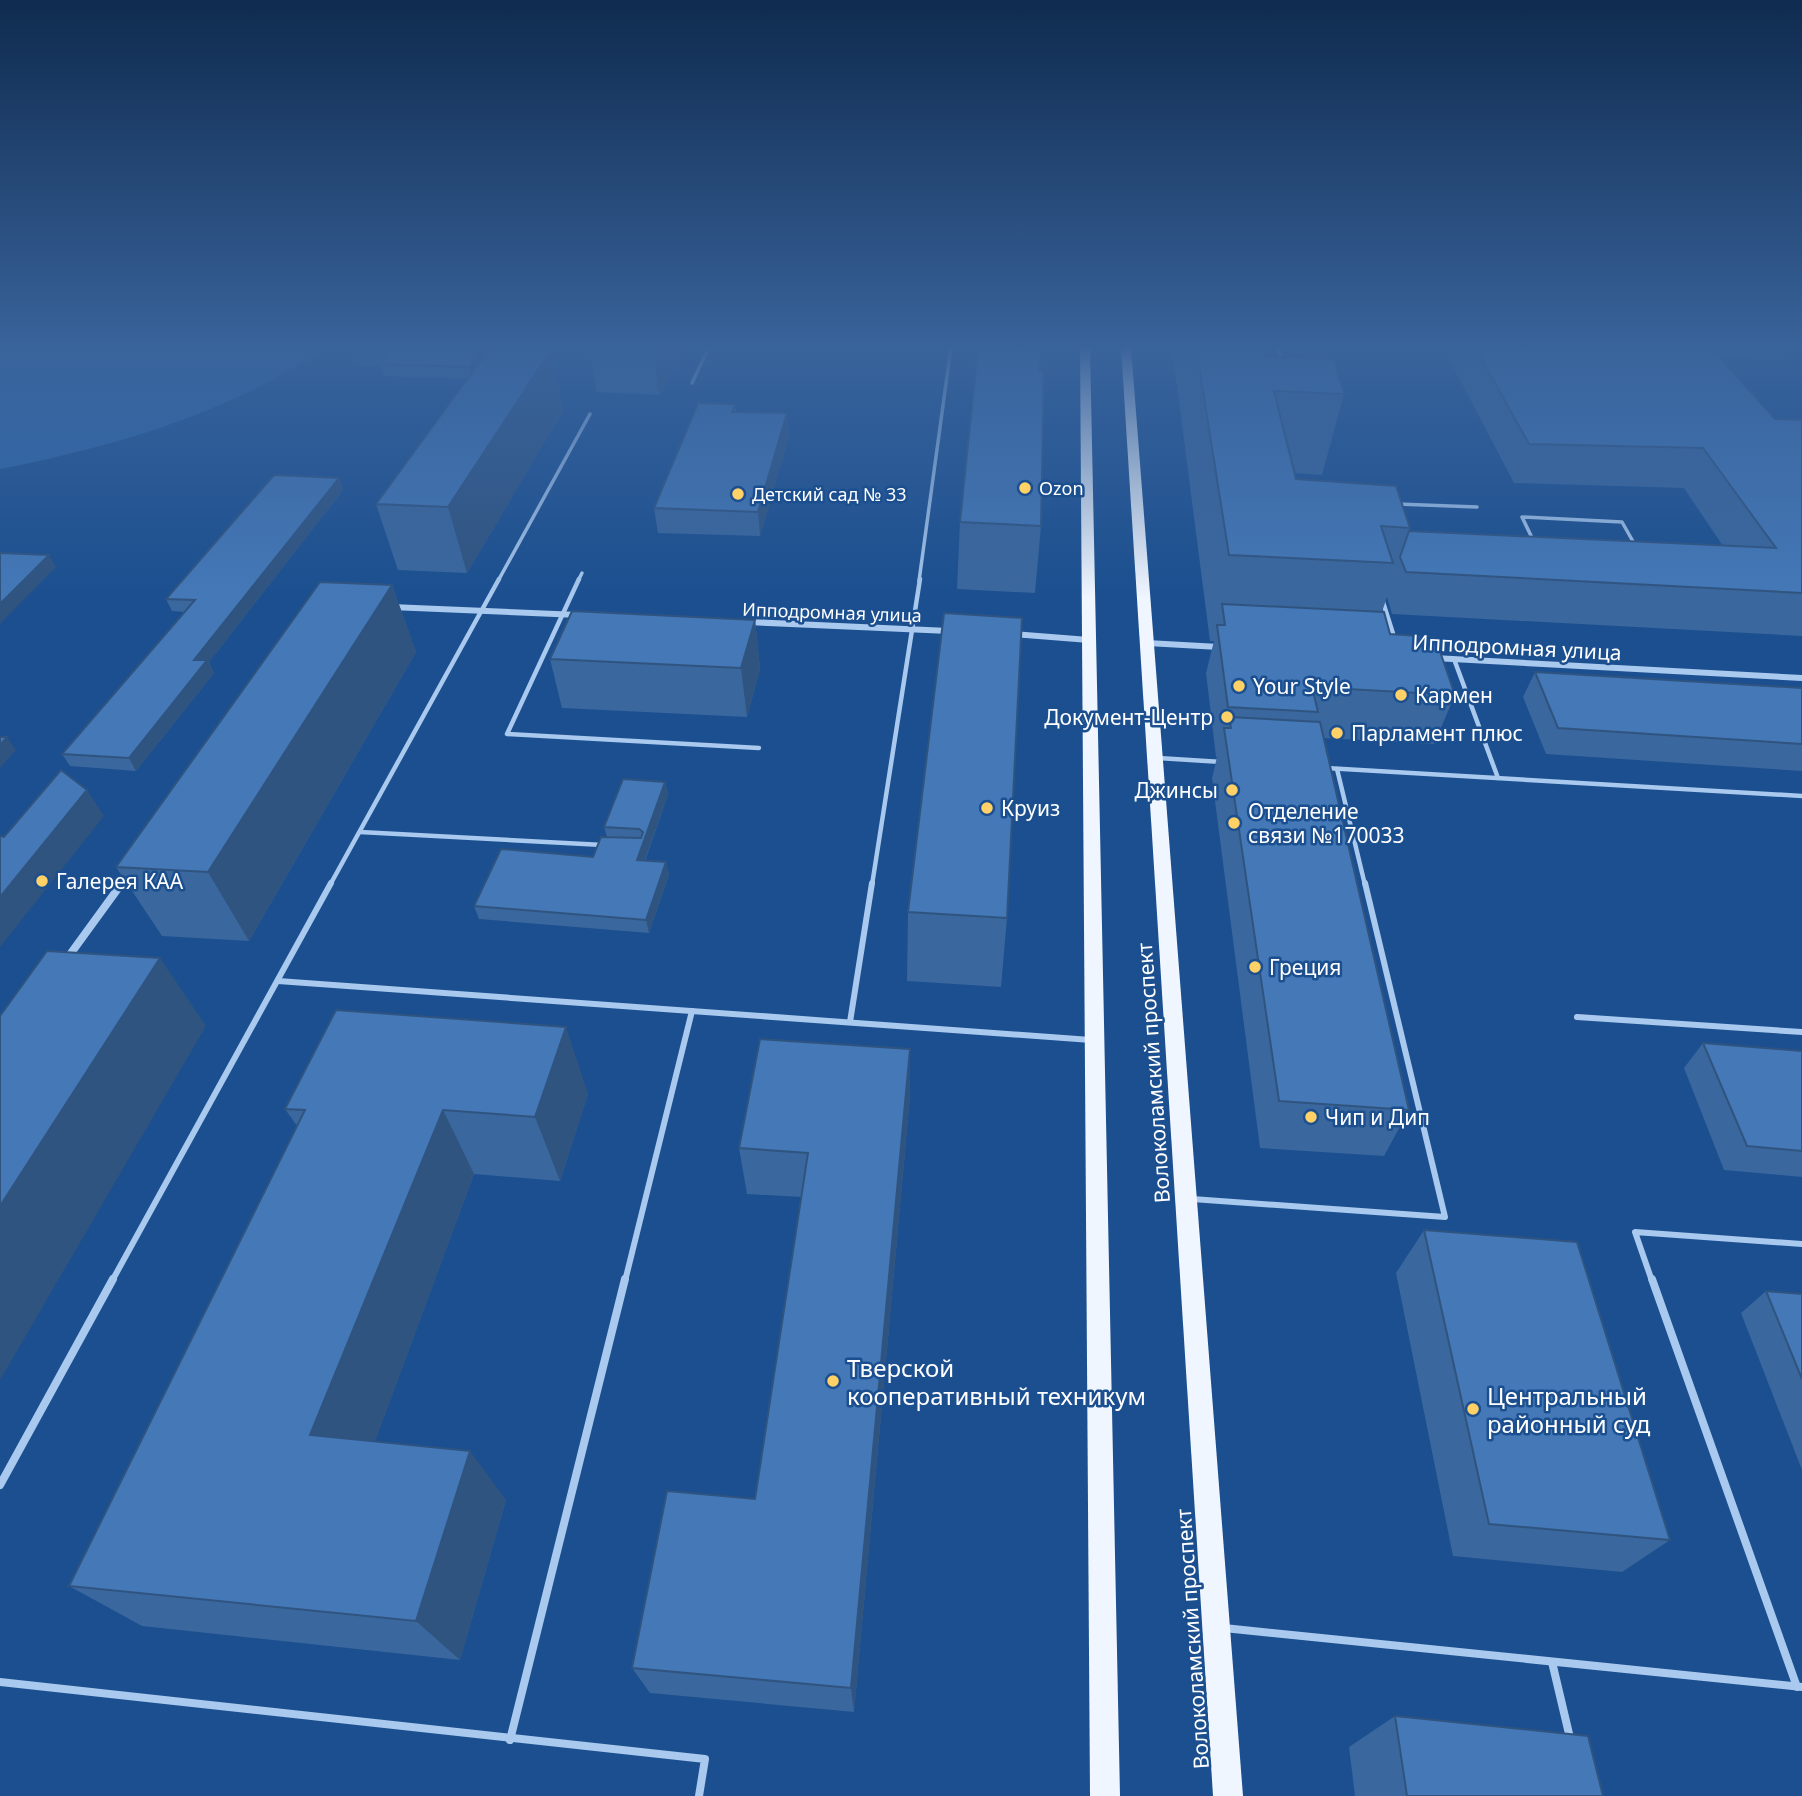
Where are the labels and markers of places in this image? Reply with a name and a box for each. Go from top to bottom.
place label: Ozon [1039,476,1084,500]
marker: Ozon [1017,480,1033,496]
place label: Детский сад № 33 [752,482,907,506]
marker: Детский сад № 33 [730,486,746,502]
place label: Your Style [1253,672,1351,700]
marker: Your Style [1231,678,1247,694]
place label: Кармен [1415,681,1493,709]
marker: Кармен [1393,687,1409,703]
place label: Документ-Центр [1044,703,1213,731]
marker: Документ-Центр [1219,709,1235,725]
place label: Парламент плюс [1351,719,1523,747]
marker: Парламент плюс [1329,725,1345,741]
place label: Джинсы [1135,776,1218,804]
marker: Джинсы [1224,782,1240,798]
place label: Круиз [1001,794,1060,822]
place label: Отделение связи №170033 [1248,797,1405,849]
marker: Круиз [979,800,995,816]
marker: Отделение связи №170033 [1226,815,1242,831]
place label: Галерея КАА [56,867,184,895]
marker: Галерея КАА [34,873,50,889]
place label: Греция [1269,953,1341,981]
marker: Греция [1247,959,1263,975]
place label: Чип и Дип [1325,1103,1430,1131]
marker: Чип и Дип [1303,1109,1319,1125]
place label: Тверской кооперативный техникум [847,1351,1146,1412]
marker: Тверской кооперативный техникум [825,1373,841,1389]
place label: Центральный районный суд [1487,1379,1651,1440]
marker: Центральный районный суд [1465,1401,1481,1417]

